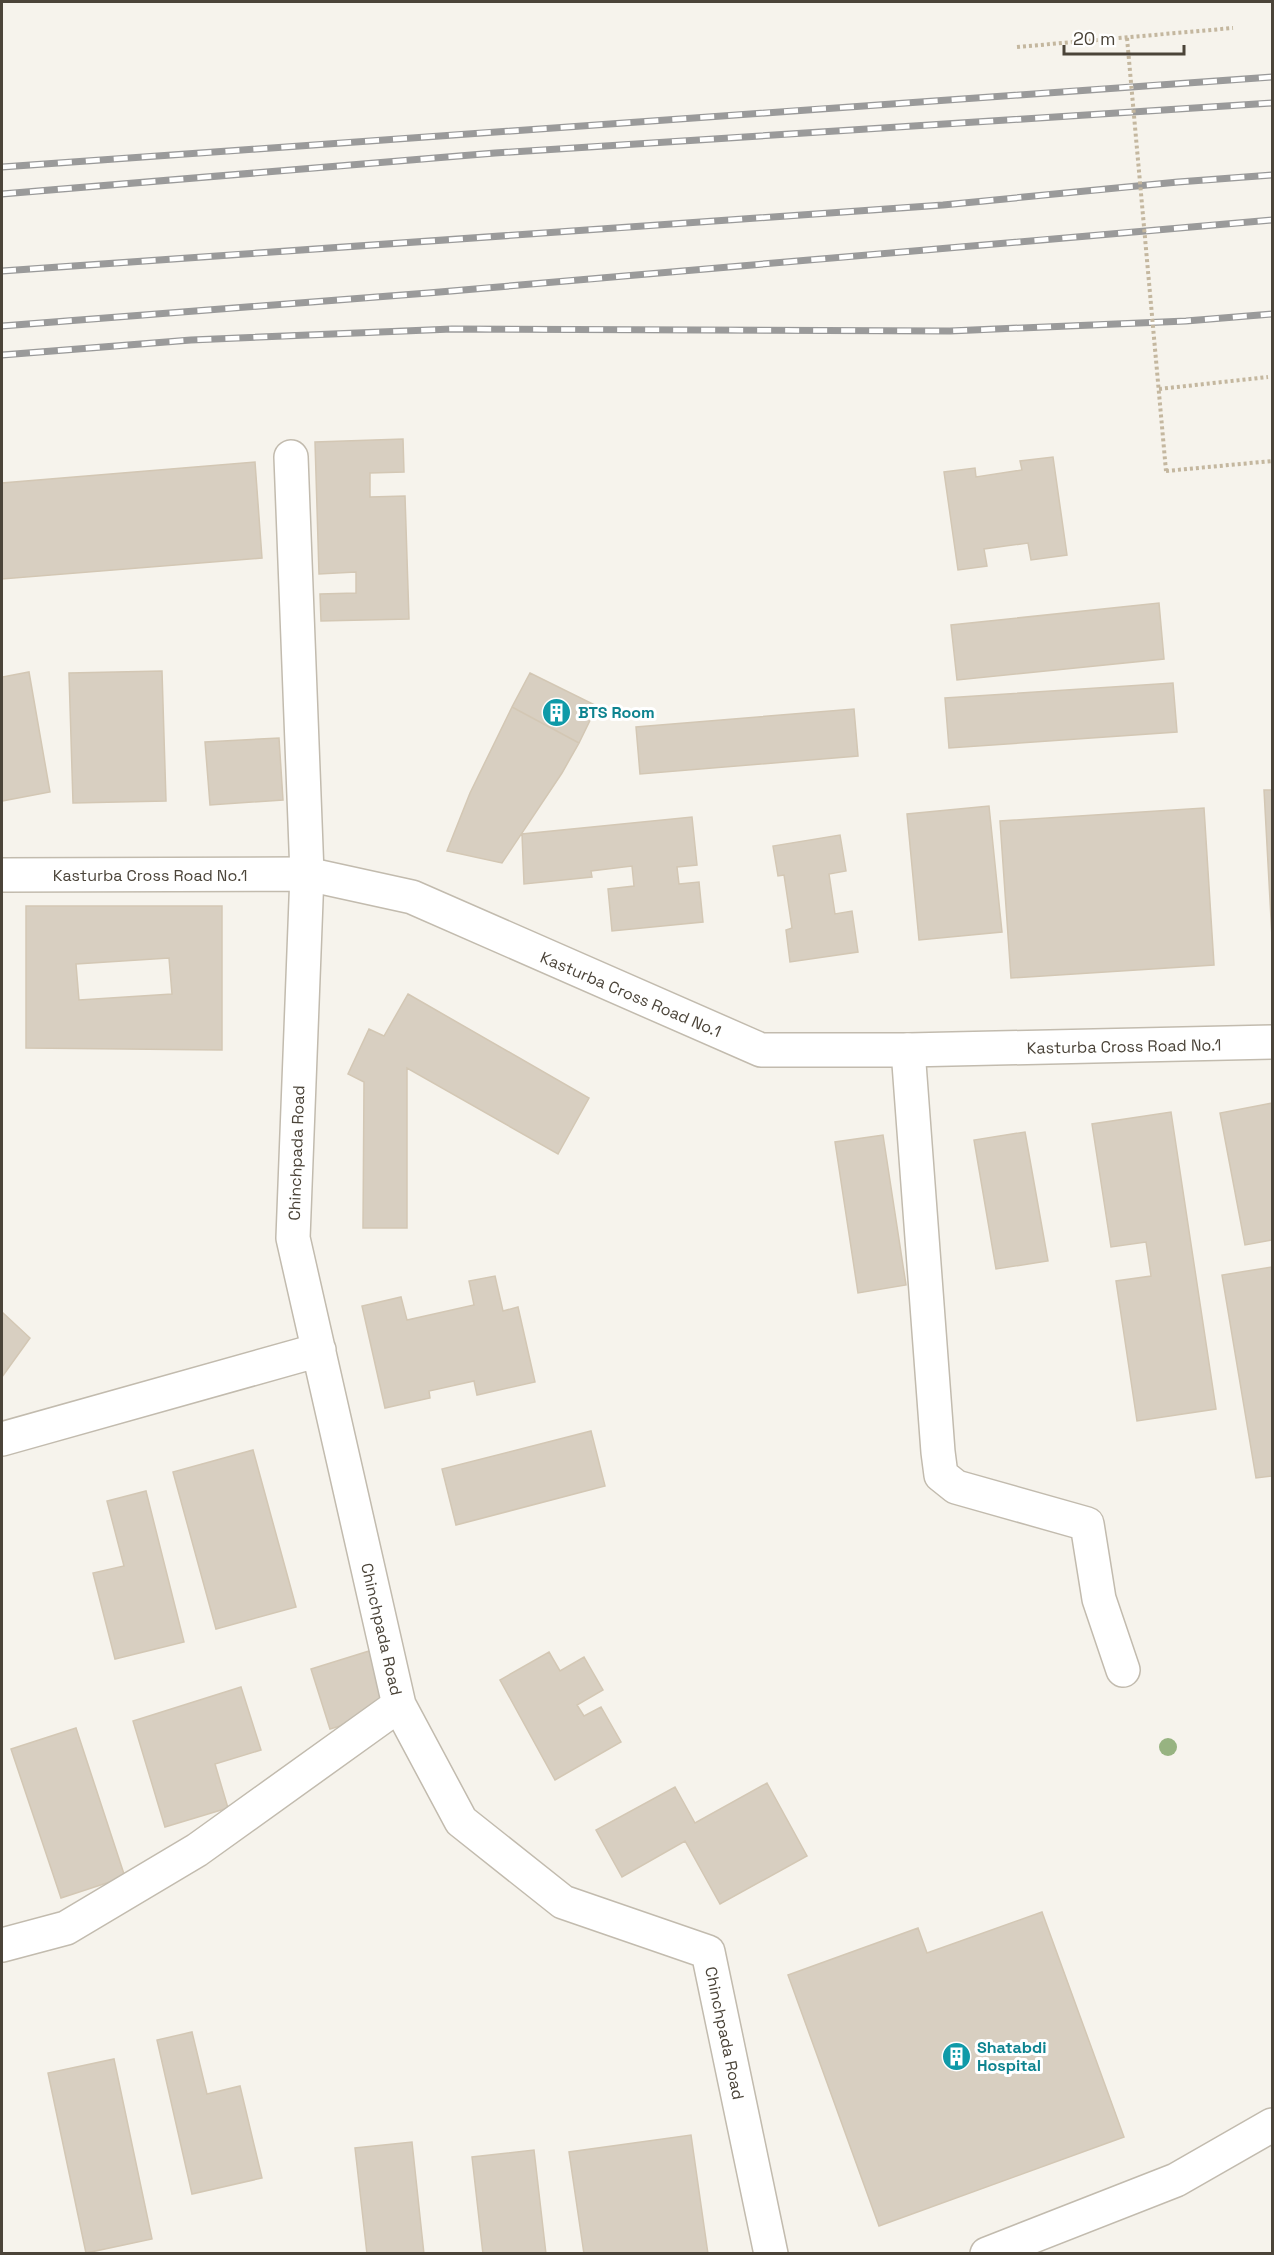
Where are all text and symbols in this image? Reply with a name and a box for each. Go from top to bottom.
scale bar [1064,18,1184,56]
text: 20 m [1073,27,1116,50]
building icon: BTS Room [541,696,573,728]
place label: BTS Room [578,702,655,723]
street label: Kasturba Cross Road No.1 [53,865,247,886]
street label: Kasturba Cross Road No.1 [537,947,725,1042]
street label: Kasturba Cross Road No.1 [1026,1034,1222,1059]
street label: Chinchpada Road [284,1085,309,1221]
street label: Chinchpada Road [356,1561,407,1697]
street label: Chinchpada Road [700,1965,749,2101]
place label: Shatabdi Hospital [977,2037,1046,2076]
building icon: Shatabdi Hospital [940,2040,972,2072]

